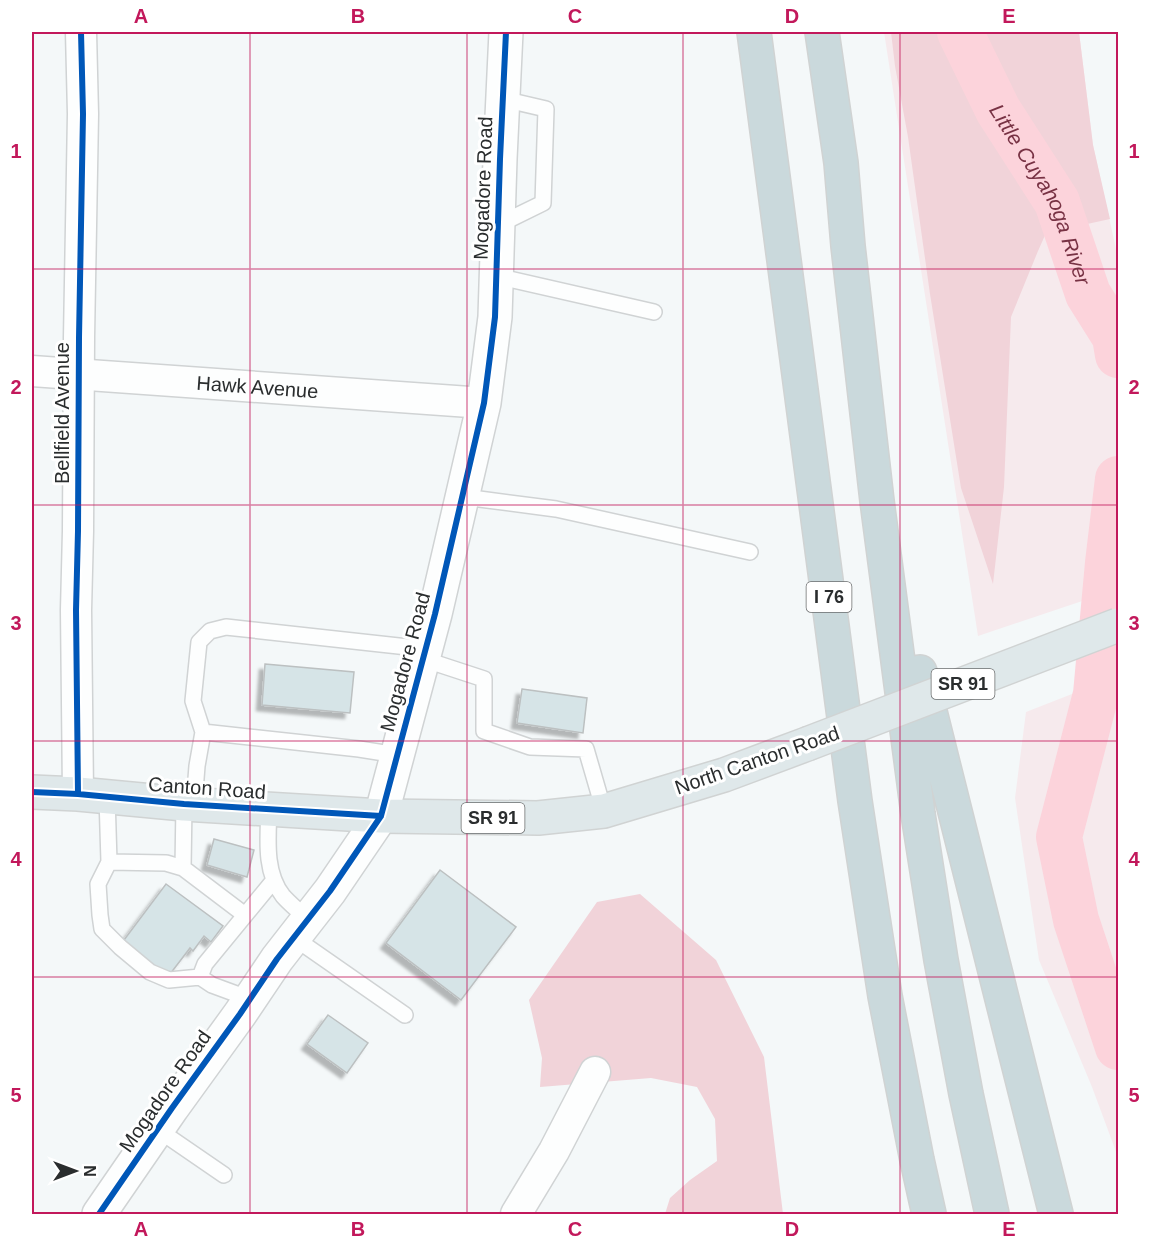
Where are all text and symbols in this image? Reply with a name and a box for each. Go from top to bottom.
text: A [134,5,148,27]
text: B [351,5,365,27]
text: C [568,5,582,27]
text: D [785,5,799,27]
text: E [1002,5,1016,27]
water label: Little Cuyahoga River [985,99,1096,289]
street label: Mogadore Road [470,116,496,260]
text: 1 [10,140,22,162]
text: 1 [1128,140,1140,162]
street label: Bellfield Avenue [51,342,73,484]
street label: Hawk Avenue [196,372,319,402]
text: 2 [10,376,22,398]
text: 2 [1128,376,1140,398]
road number: I 76 [806,582,852,612]
street label: Mogadore Road [376,590,434,734]
text: 3 [10,612,22,634]
text: 3 [1128,612,1140,634]
road number: SR 91 [932,669,994,699]
street label: North Canton Road [672,722,842,798]
street label: Canton Road [147,773,267,803]
road number: SR 91 [462,803,524,833]
text: 4 [10,848,22,870]
text: 4 [1128,848,1140,870]
street label: Mogadore Road [115,1026,215,1156]
text: 5 [10,1084,22,1106]
text: 5 [1128,1084,1140,1106]
north arrow [45,1141,105,1201]
text: N [81,1165,98,1177]
text: A [134,1218,148,1240]
text: B [351,1218,365,1240]
text: C [568,1218,582,1240]
text: D [785,1218,799,1240]
text: E [1002,1218,1016,1240]

